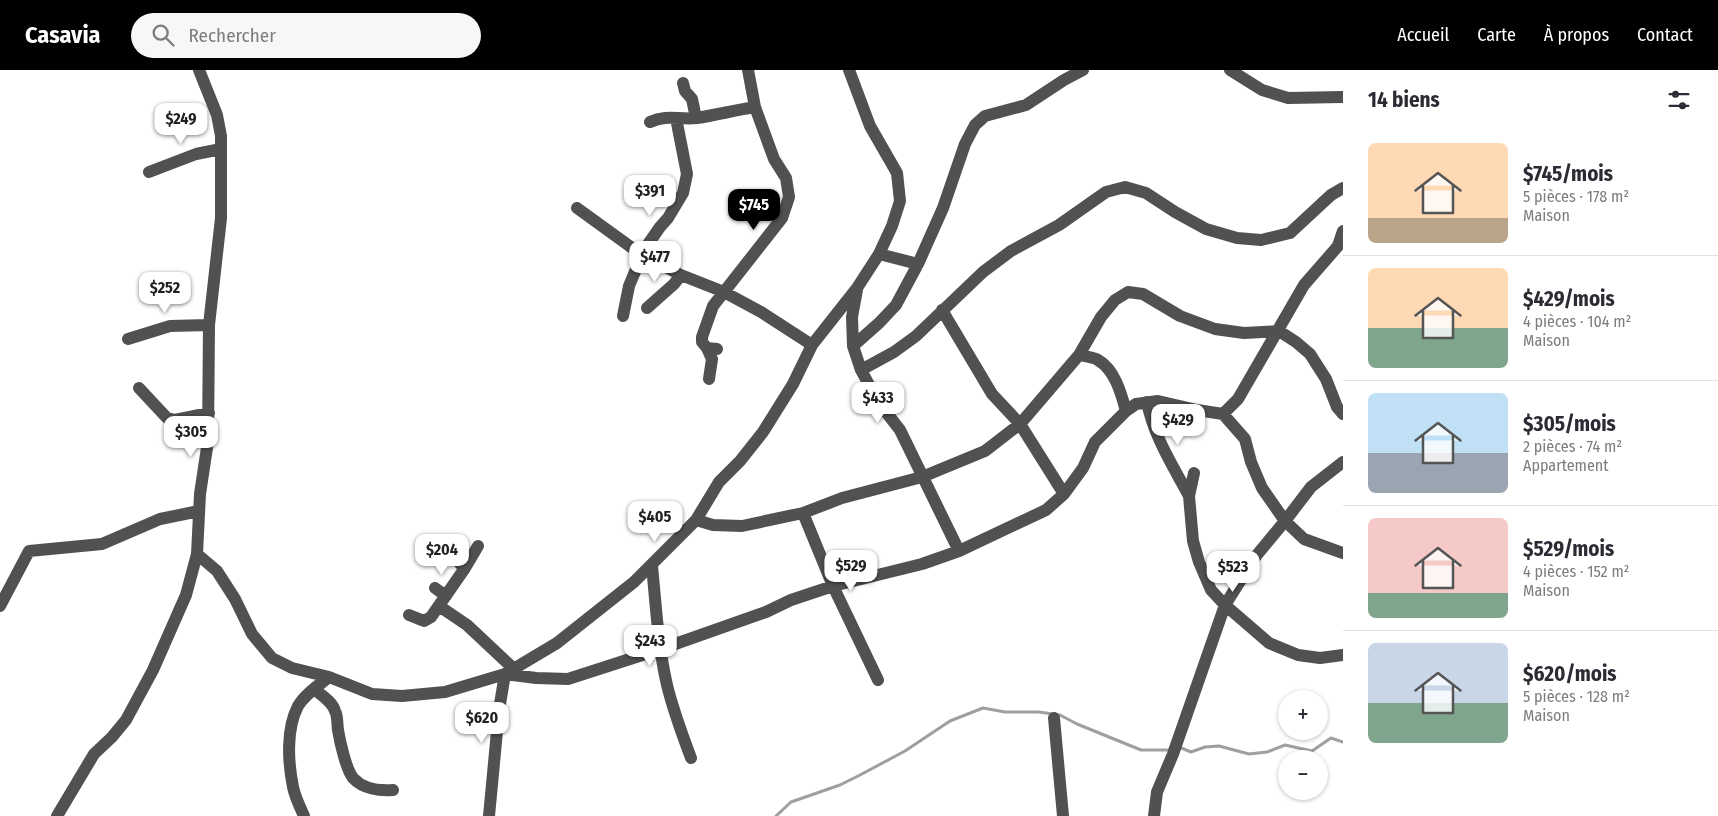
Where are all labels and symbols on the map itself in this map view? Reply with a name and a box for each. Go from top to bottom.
pin: $249 [151,102,211,145]
pin: $391 [620,174,680,217]
pin: $745 [724,189,784,231]
pin: $477 [625,240,685,283]
pin: $252 [135,272,195,314]
pin: $433 [848,382,908,424]
pin: $429 [1148,404,1208,446]
pin: $305 [161,416,221,458]
pin: $405 [625,500,685,543]
pin: $204 [412,534,472,576]
pin: $529 [821,550,881,592]
pin: $523 [1203,550,1263,593]
pin: $243 [620,624,680,667]
pin: $620 [452,702,512,744]

